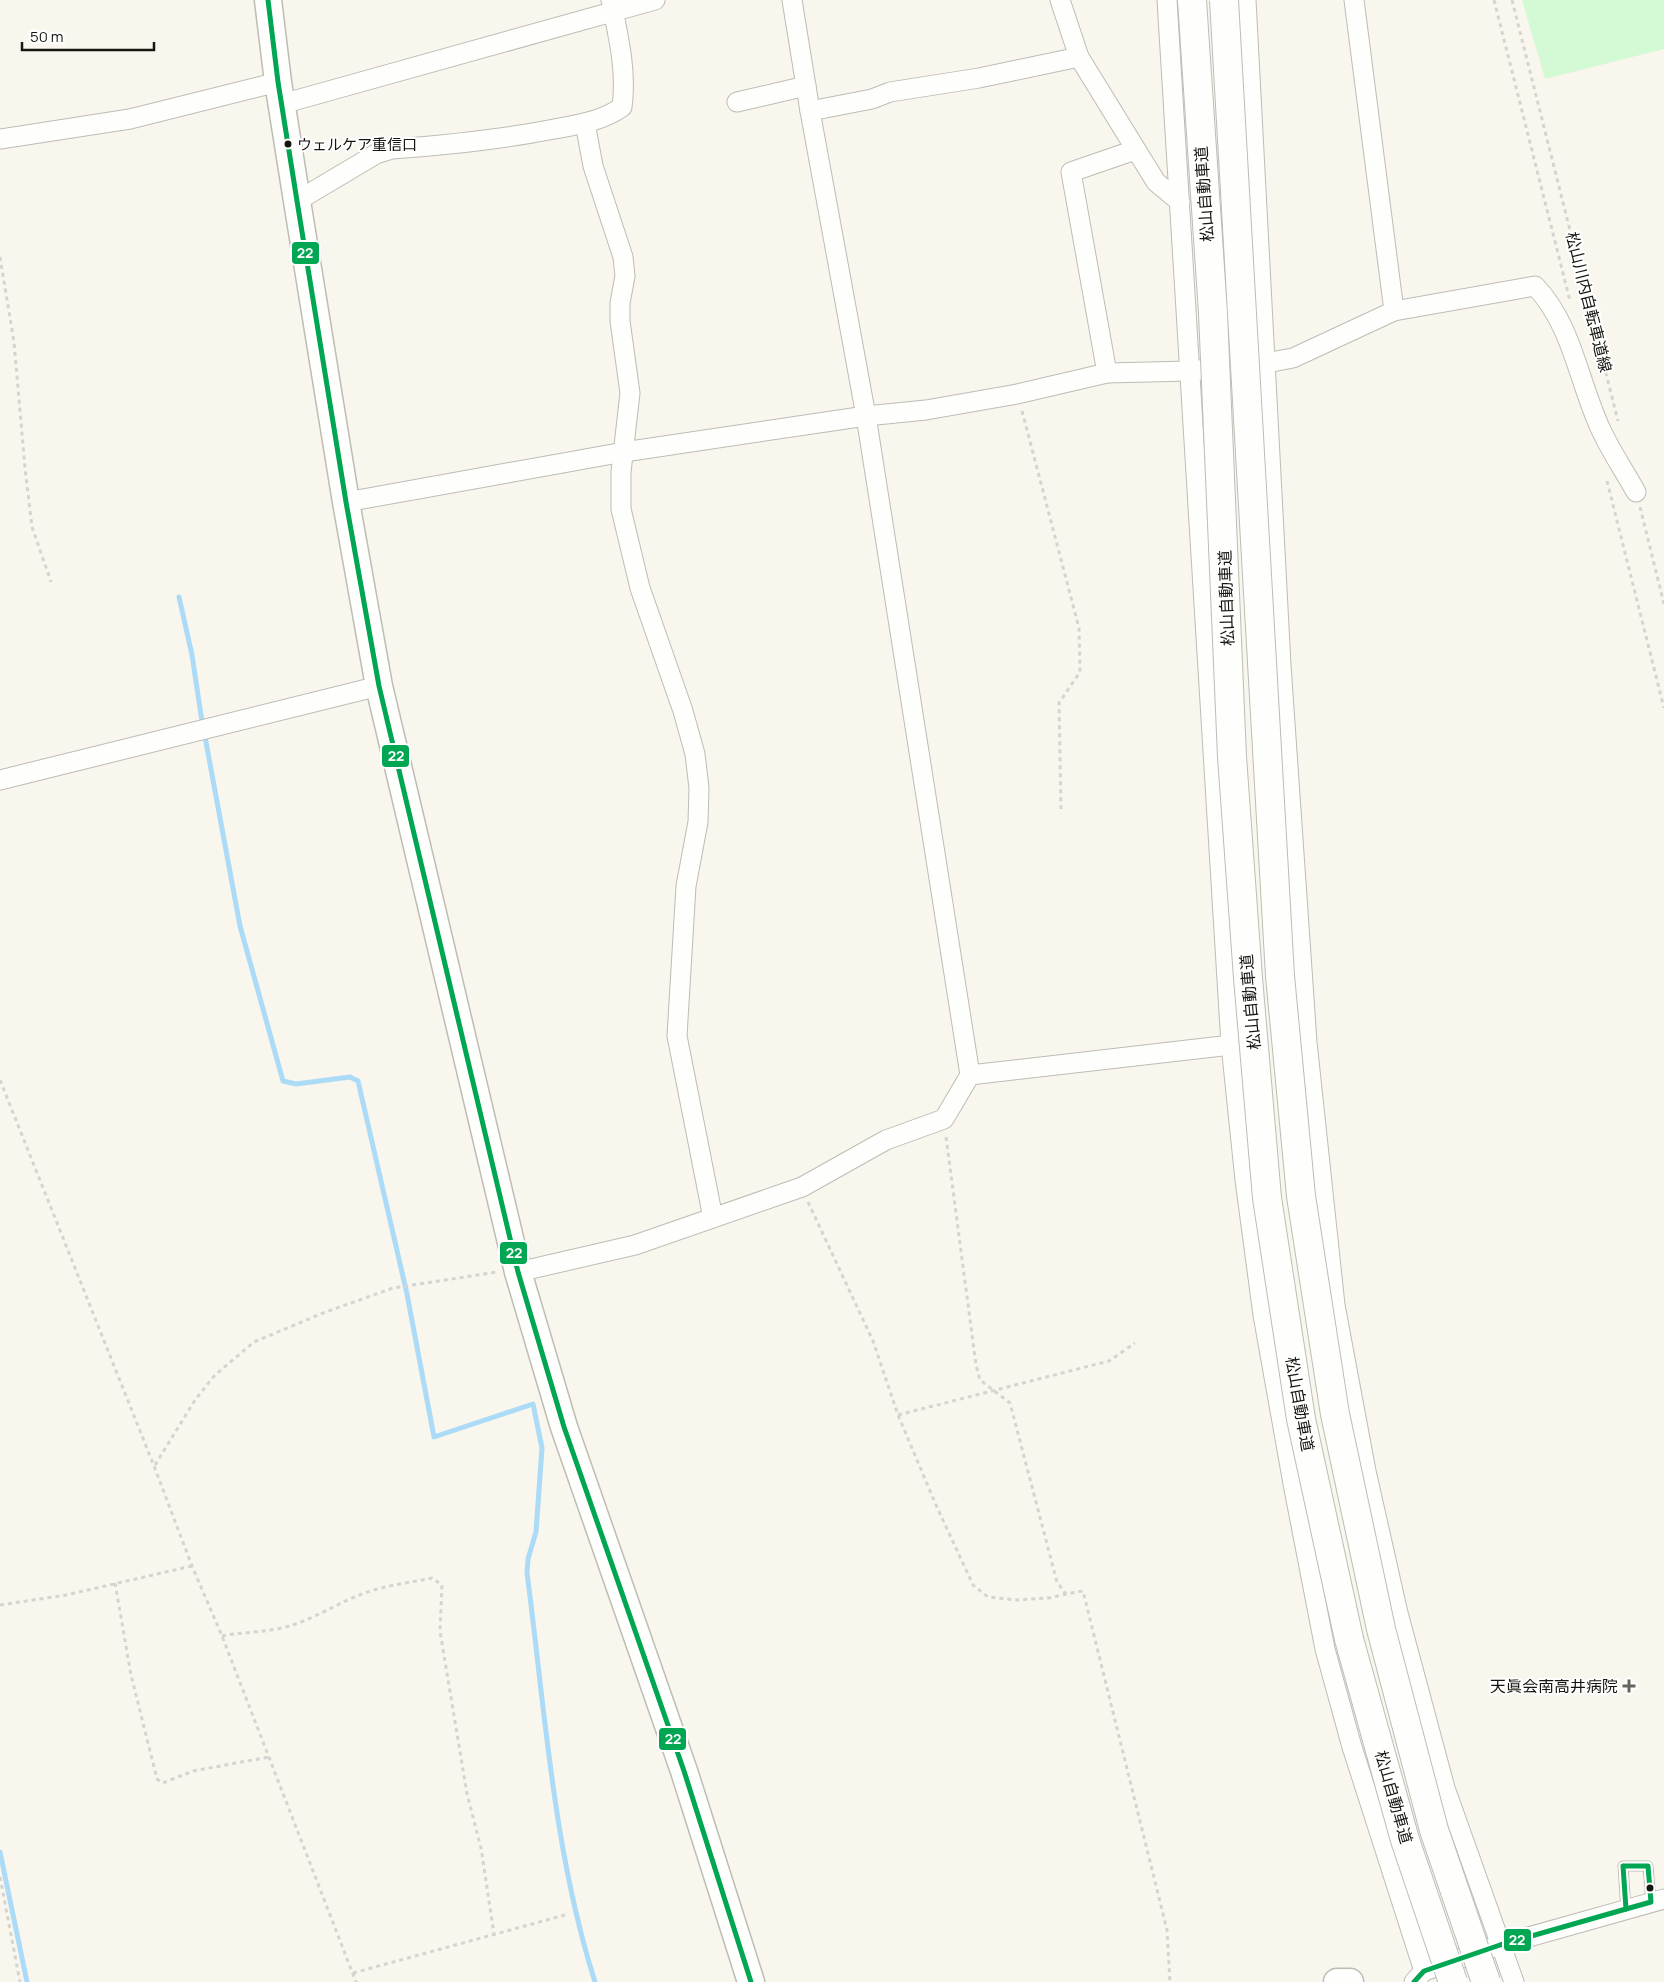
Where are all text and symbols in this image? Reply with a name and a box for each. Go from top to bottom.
scale bar [22,20,155,52]
text: 50 m [30,26,64,47]
place label: ウェルケア重信口 [297,134,417,155]
marker: ウェルケア重信口 [283,139,293,149]
street label: 松山自動車道 [1190,145,1218,243]
street label: 松山川内自転車道線 [1561,229,1617,375]
line badge: 22 [291,241,320,265]
text: 22 [297,243,313,262]
street label: 松山自動車道 [1213,550,1239,646]
line badge: 22 [381,744,410,768]
text: 22 [388,746,404,765]
street label: 松山自動車道 [1235,953,1265,1051]
line badge: 22 [499,1241,528,1265]
text: 22 [506,1243,522,1262]
street label: 松山自動車道 [1281,1355,1319,1453]
place label: 天眞会南高井病院 [1490,1675,1618,1697]
marker: 天眞会南高井病院 [1622,1679,1636,1693]
line badge: 22 [658,1727,687,1751]
text: 22 [665,1729,681,1748]
street label: 松山自動車道 [1370,1748,1418,1846]
unlabelled marker [1645,1883,1655,1893]
line badge: 22 [1503,1928,1532,1952]
text: 22 [1509,1930,1525,1949]

